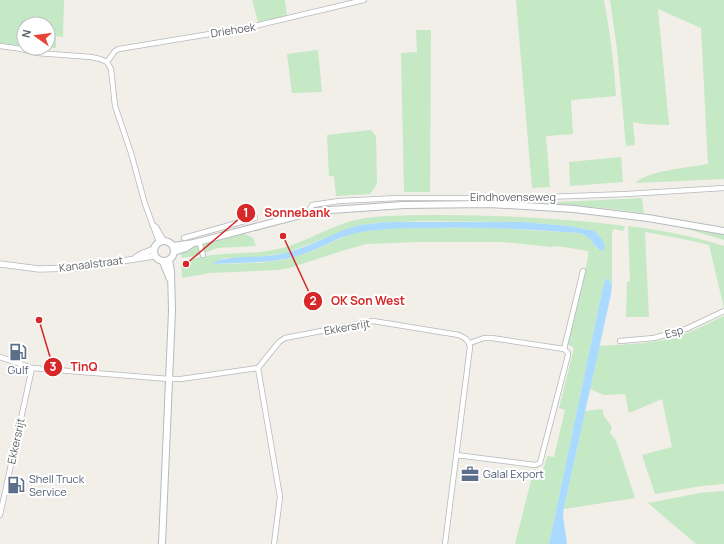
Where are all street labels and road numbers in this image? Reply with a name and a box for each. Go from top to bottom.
street label: Driehoek [209,18,257,40]
street label: Eindhovenseweg [470,189,556,204]
street label: Kanaalstraat [58,252,124,275]
street label: Ekkersrijt [323,315,371,338]
street label: Esp [663,322,685,341]
street label: Ekkersrijt [3,416,28,465]

